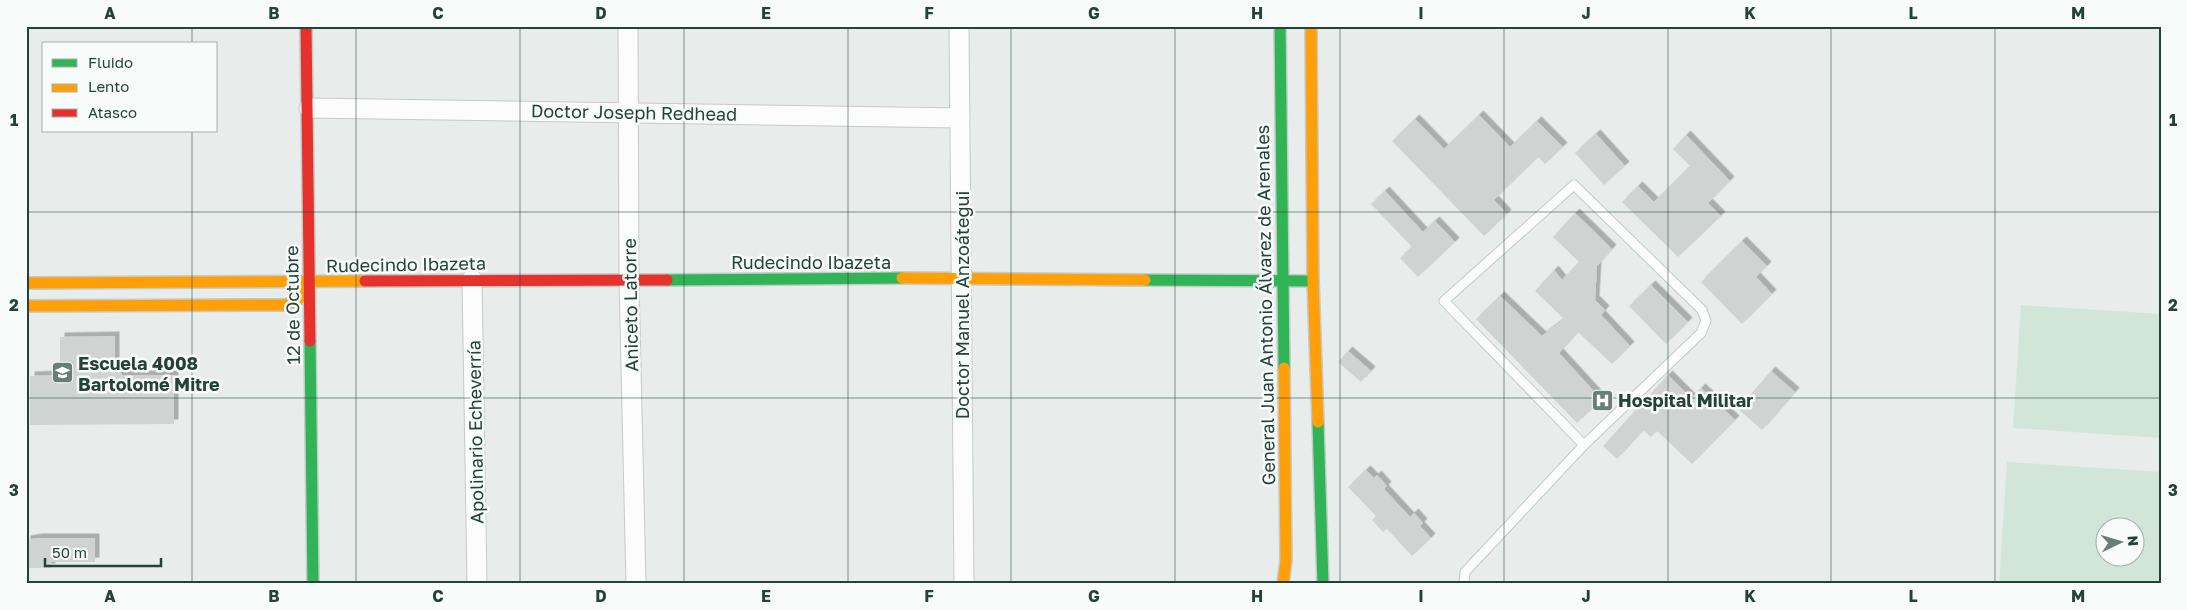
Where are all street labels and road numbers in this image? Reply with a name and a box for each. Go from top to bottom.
street label: Doctor Joseph Redhead [531,99,737,125]
street label: General Juan Antonio Álvarez de Arenales [1251,125,1279,485]
street label: Doctor Manuel Anzoátegui [951,191,973,419]
street label: Aniceto Latorre [618,238,642,372]
street label: 12 de Octubre [280,245,304,365]
street label: Rudecindo Ibazeta [731,251,891,273]
street label: Rudecindo Ibazeta [326,252,486,276]
street label: Apolinario Echeverría [462,340,488,524]

